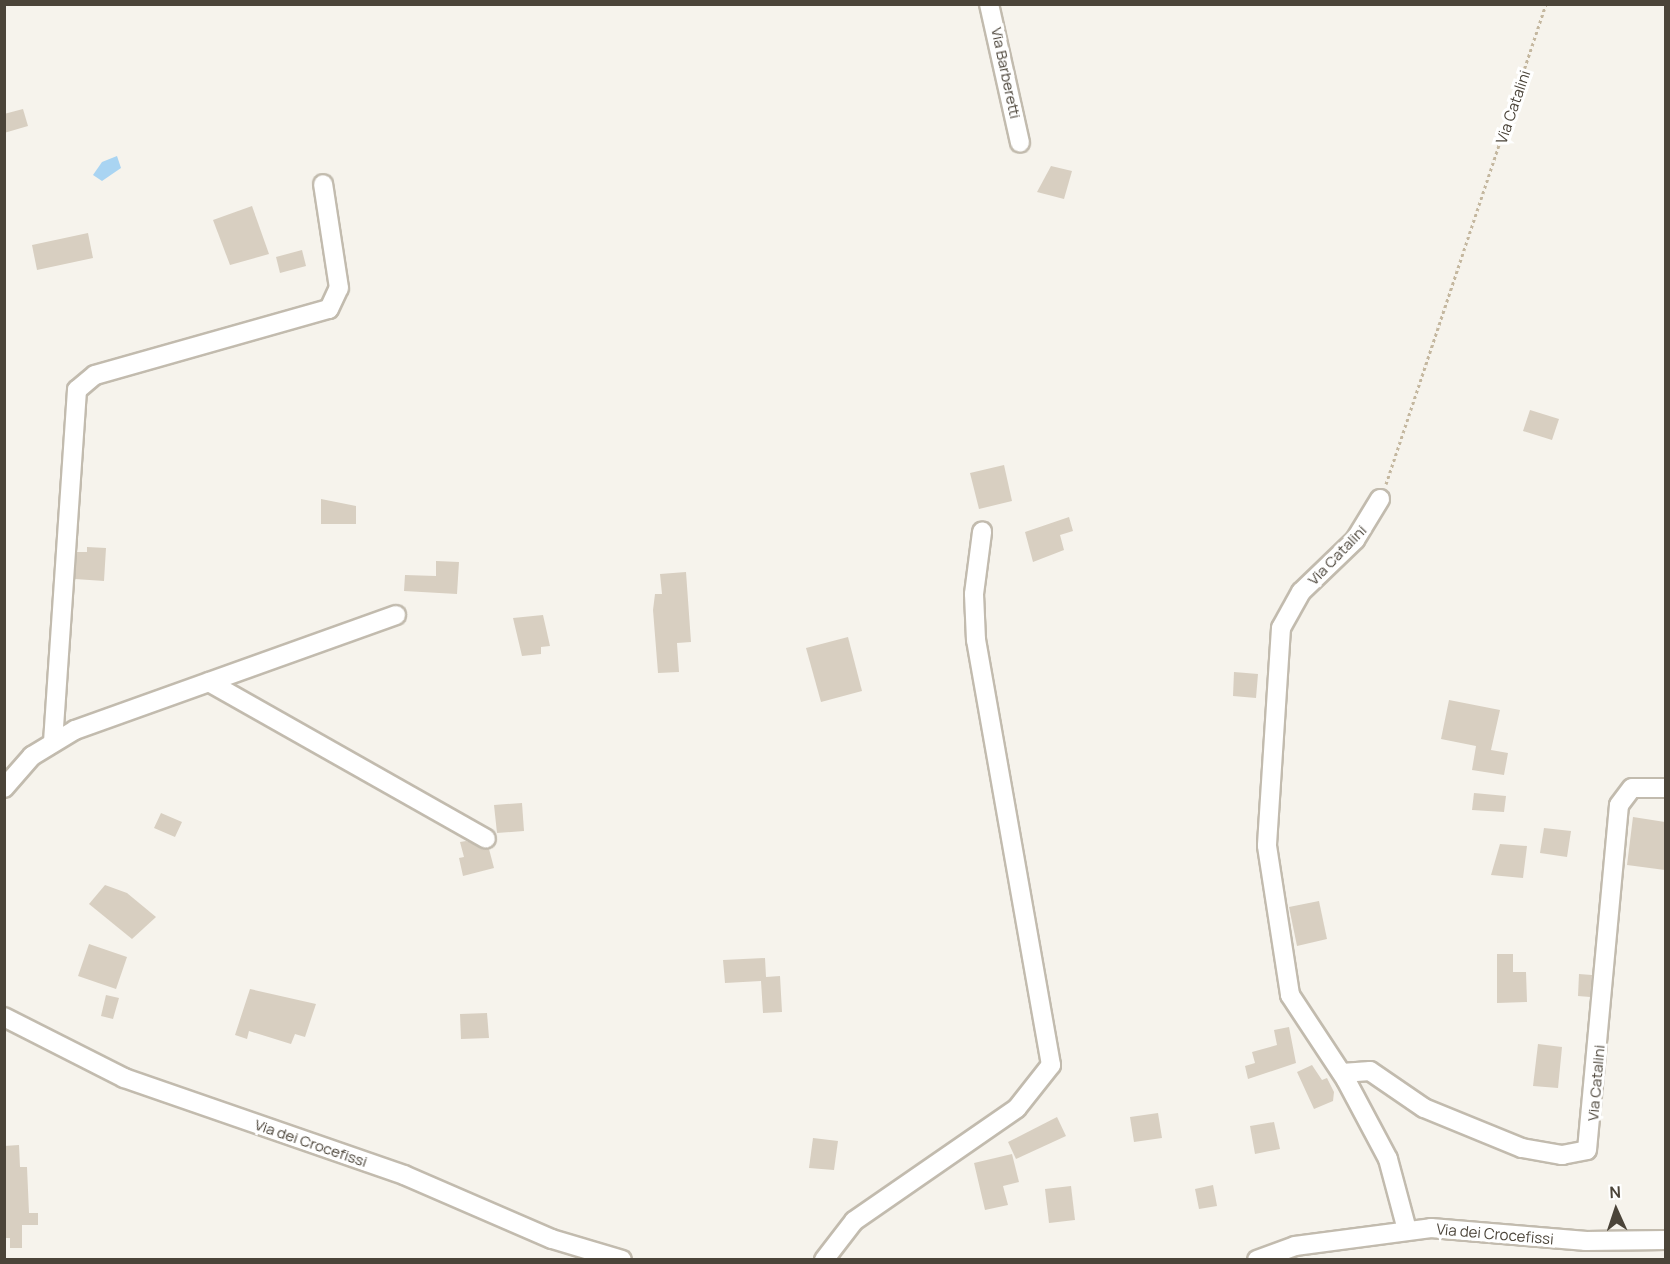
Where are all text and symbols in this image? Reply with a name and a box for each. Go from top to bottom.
street label: Via Barberetti [988,26,1024,120]
street label: Via Catalini [1492,68,1534,146]
street label: Via Catalini [1304,521,1370,589]
street label: Via Catalini [1584,1044,1608,1122]
street label: Via dei Crocefissi [252,1115,370,1171]
north arrow [1586,1180,1646,1240]
text: N [1609,1181,1621,1203]
street label: Via dei Crocefissi [1436,1220,1554,1248]

